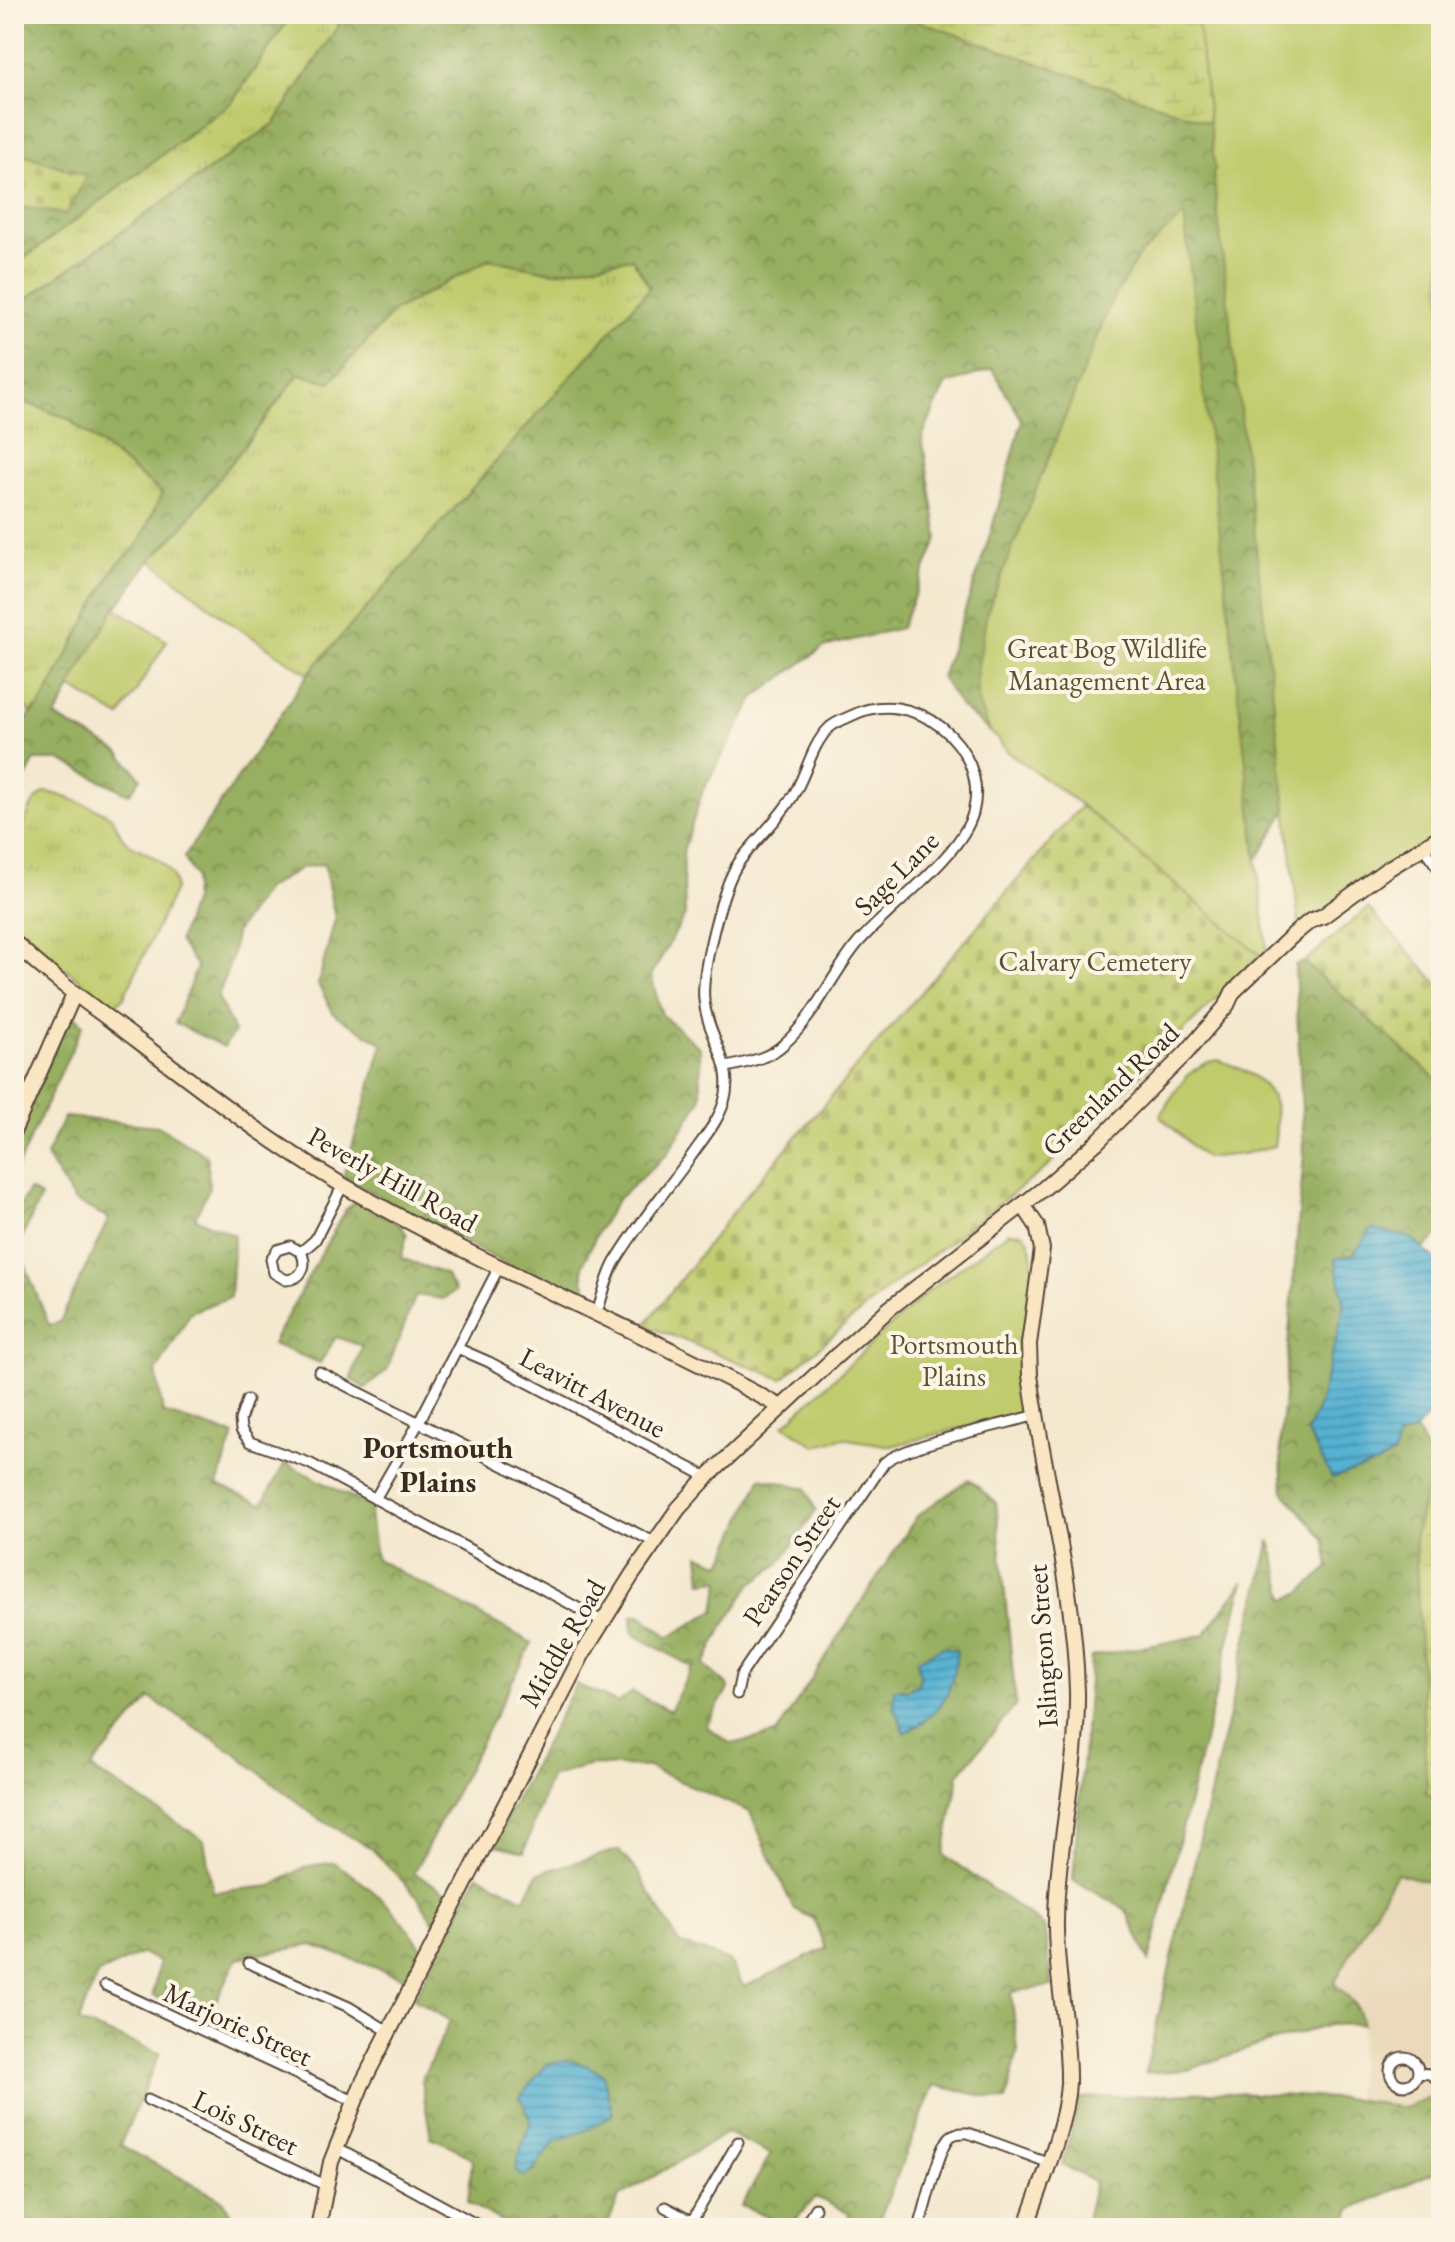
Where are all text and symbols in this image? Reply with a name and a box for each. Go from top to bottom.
park label: Great Bog Wildlife Management Area [1007,630,1207,698]
street label: Sage Lane [846,823,946,923]
park label: Calvary Cemetery [999,943,1192,979]
street label: Greenland Road [1034,1014,1187,1163]
street label: Peverly Hill Road [302,1118,485,1241]
park label: Portsmouth Plains [890,1326,1018,1394]
street label: Leavitt Avenue [514,1338,672,1446]
district label: Portsmouth Plains [363,1428,514,1501]
street label: Pearson Street [734,1487,848,1632]
street label: Islington Street [1018,1563,1066,1729]
street label: Middle Road [511,1572,614,1714]
street label: Marjorie Street [158,1974,318,2074]
street label: Lois Street [187,2081,305,2163]

